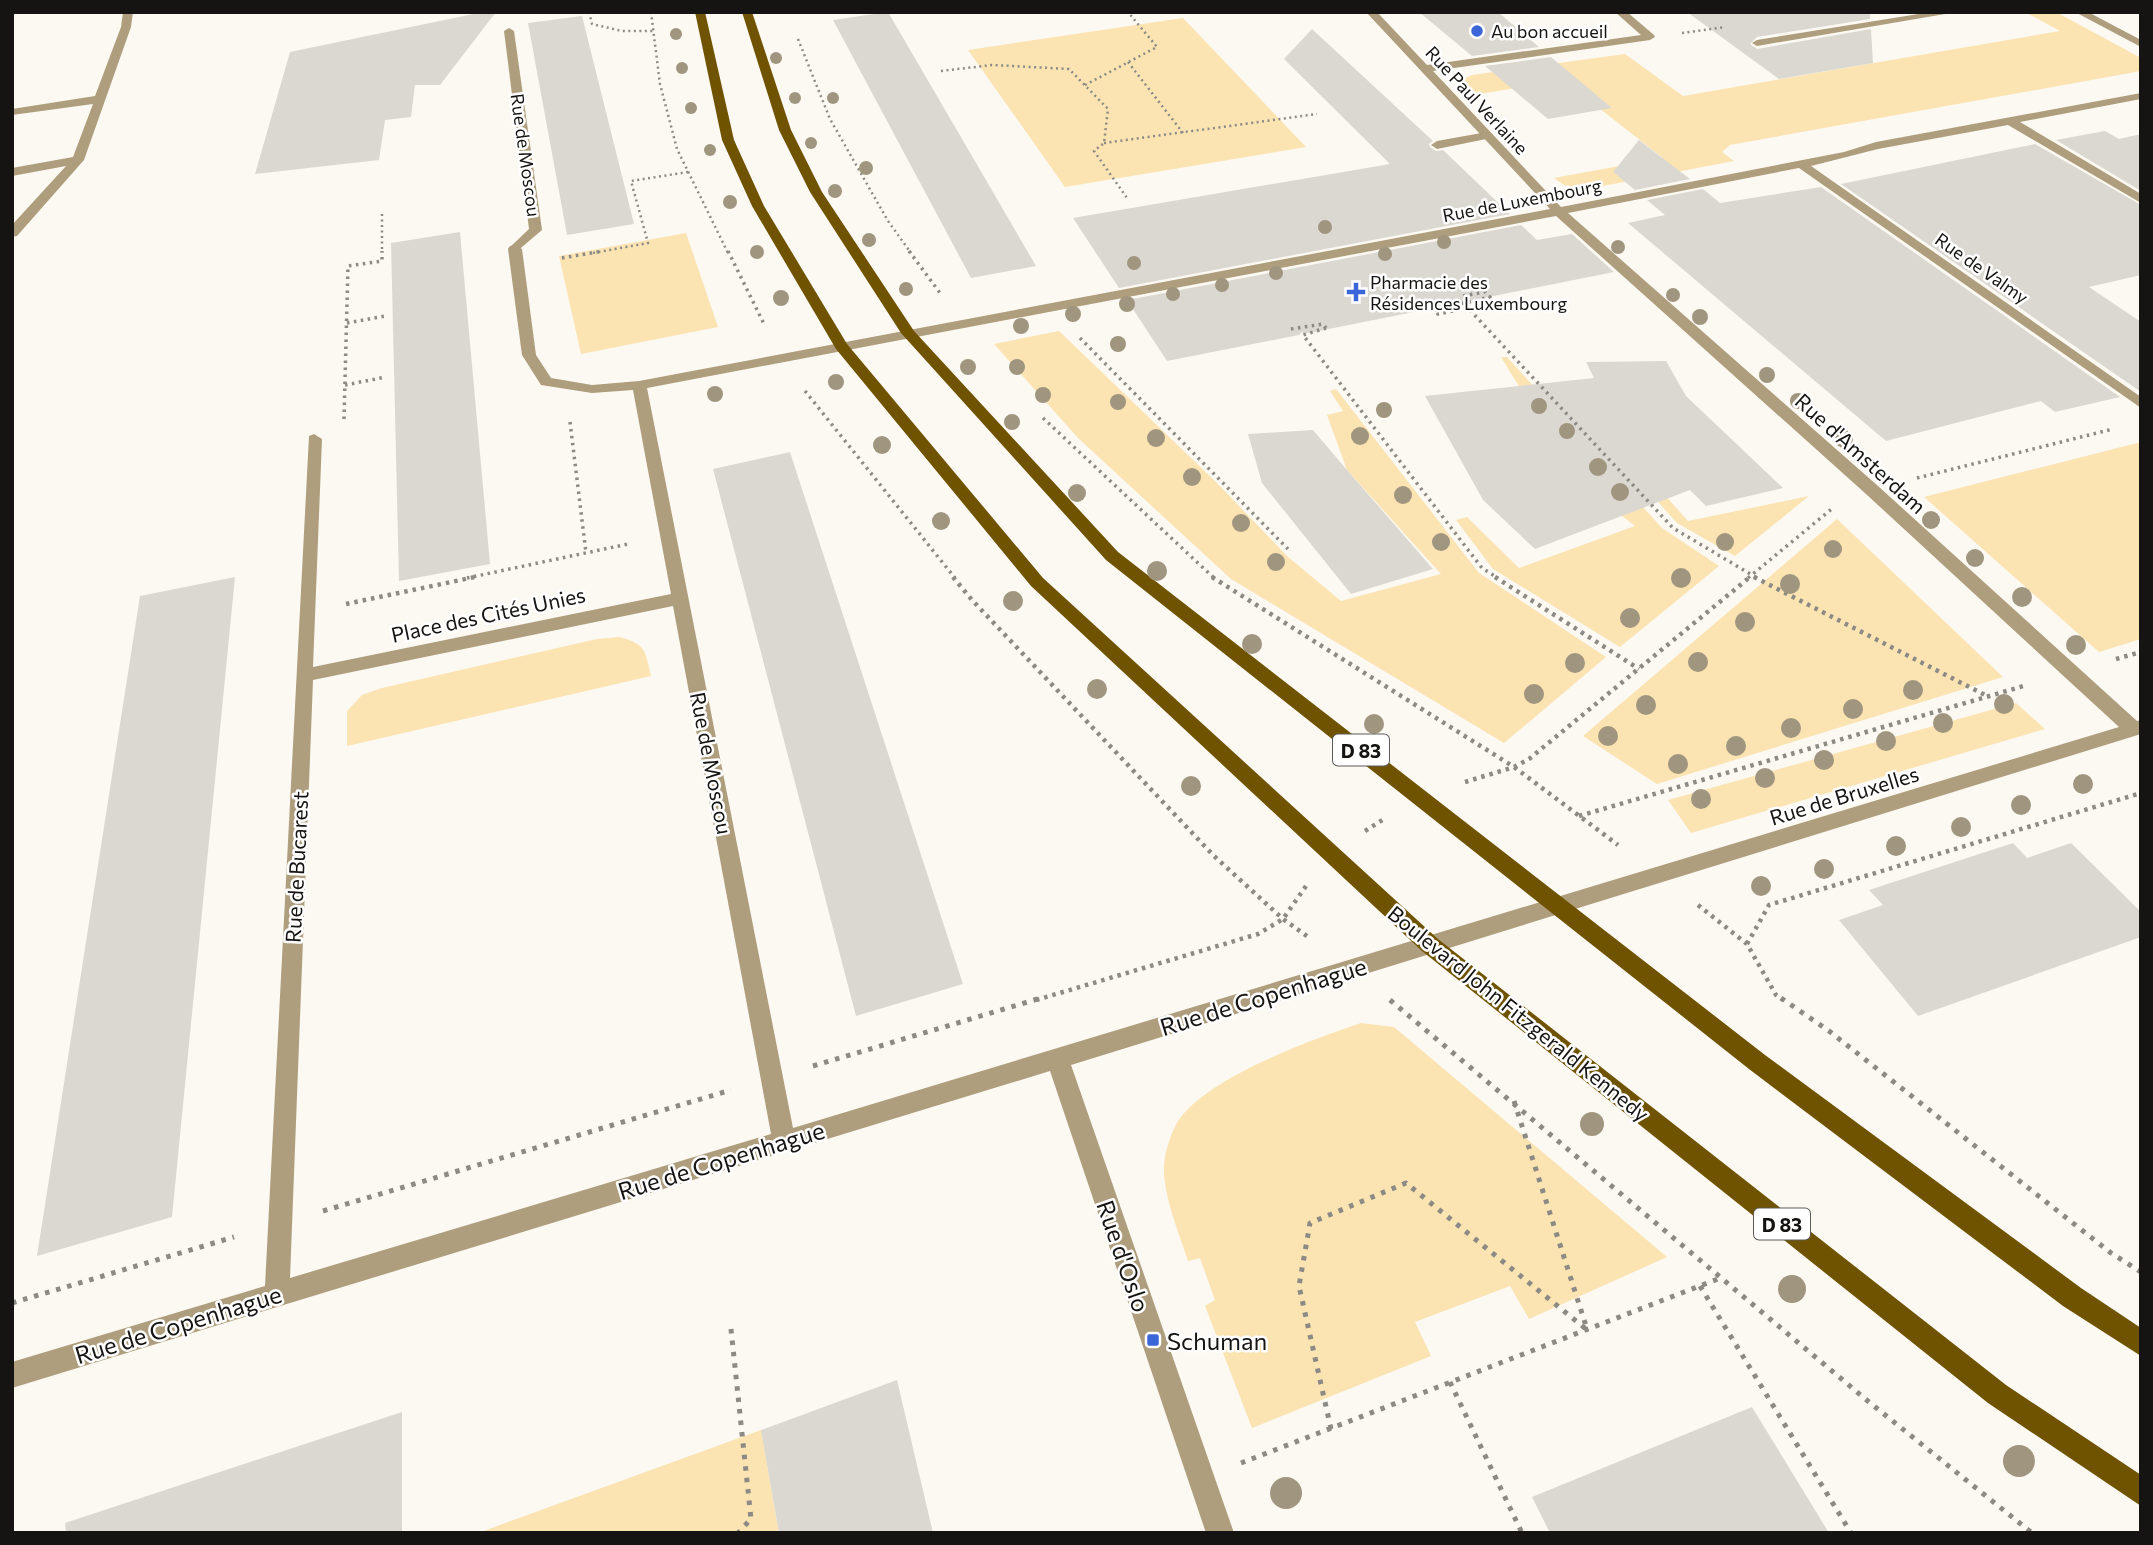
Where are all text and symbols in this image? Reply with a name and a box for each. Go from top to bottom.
place label: Au bon accueil [1491,20,1608,42]
marker: Au bon accueil [1469,23,1485,39]
street label: Rue Paul Verlaine [1421,41,1533,159]
street label: Rue de Moscou [506,92,546,218]
street label: Rue de Luxembourg [1441,174,1604,226]
street label: Rue de Valmy [1931,228,2033,308]
place label: Pharmacie des Résidences Luxembourg [1370,271,1567,314]
marker: Pharmacie des Résidences Luxembourg [1348,284,1364,300]
street label: Rue d'Amsterdam [1790,388,1932,518]
street label: Place des Cités Unies [389,581,587,647]
street label: Rue de Moscou [686,690,738,836]
road number: D 83 [1333,734,1389,765]
street label: Rue de Bruxelles [1766,760,1922,830]
street label: Rue de Bucarest [280,791,312,943]
street label: Boulevard John Fitzgerald Kennedy [1384,900,1655,1126]
street label: Rue de Copenhague [1156,951,1370,1041]
street label: Rue de Copenhague [614,1115,828,1205]
street label: Rue d'Oslo [1091,1196,1157,1316]
road number: D 83 [1754,1208,1810,1240]
street label: Rue de Copenhague [71,1279,285,1369]
place label: Schuman [1167,1326,1267,1355]
marker: Schuman [1145,1332,1161,1348]

